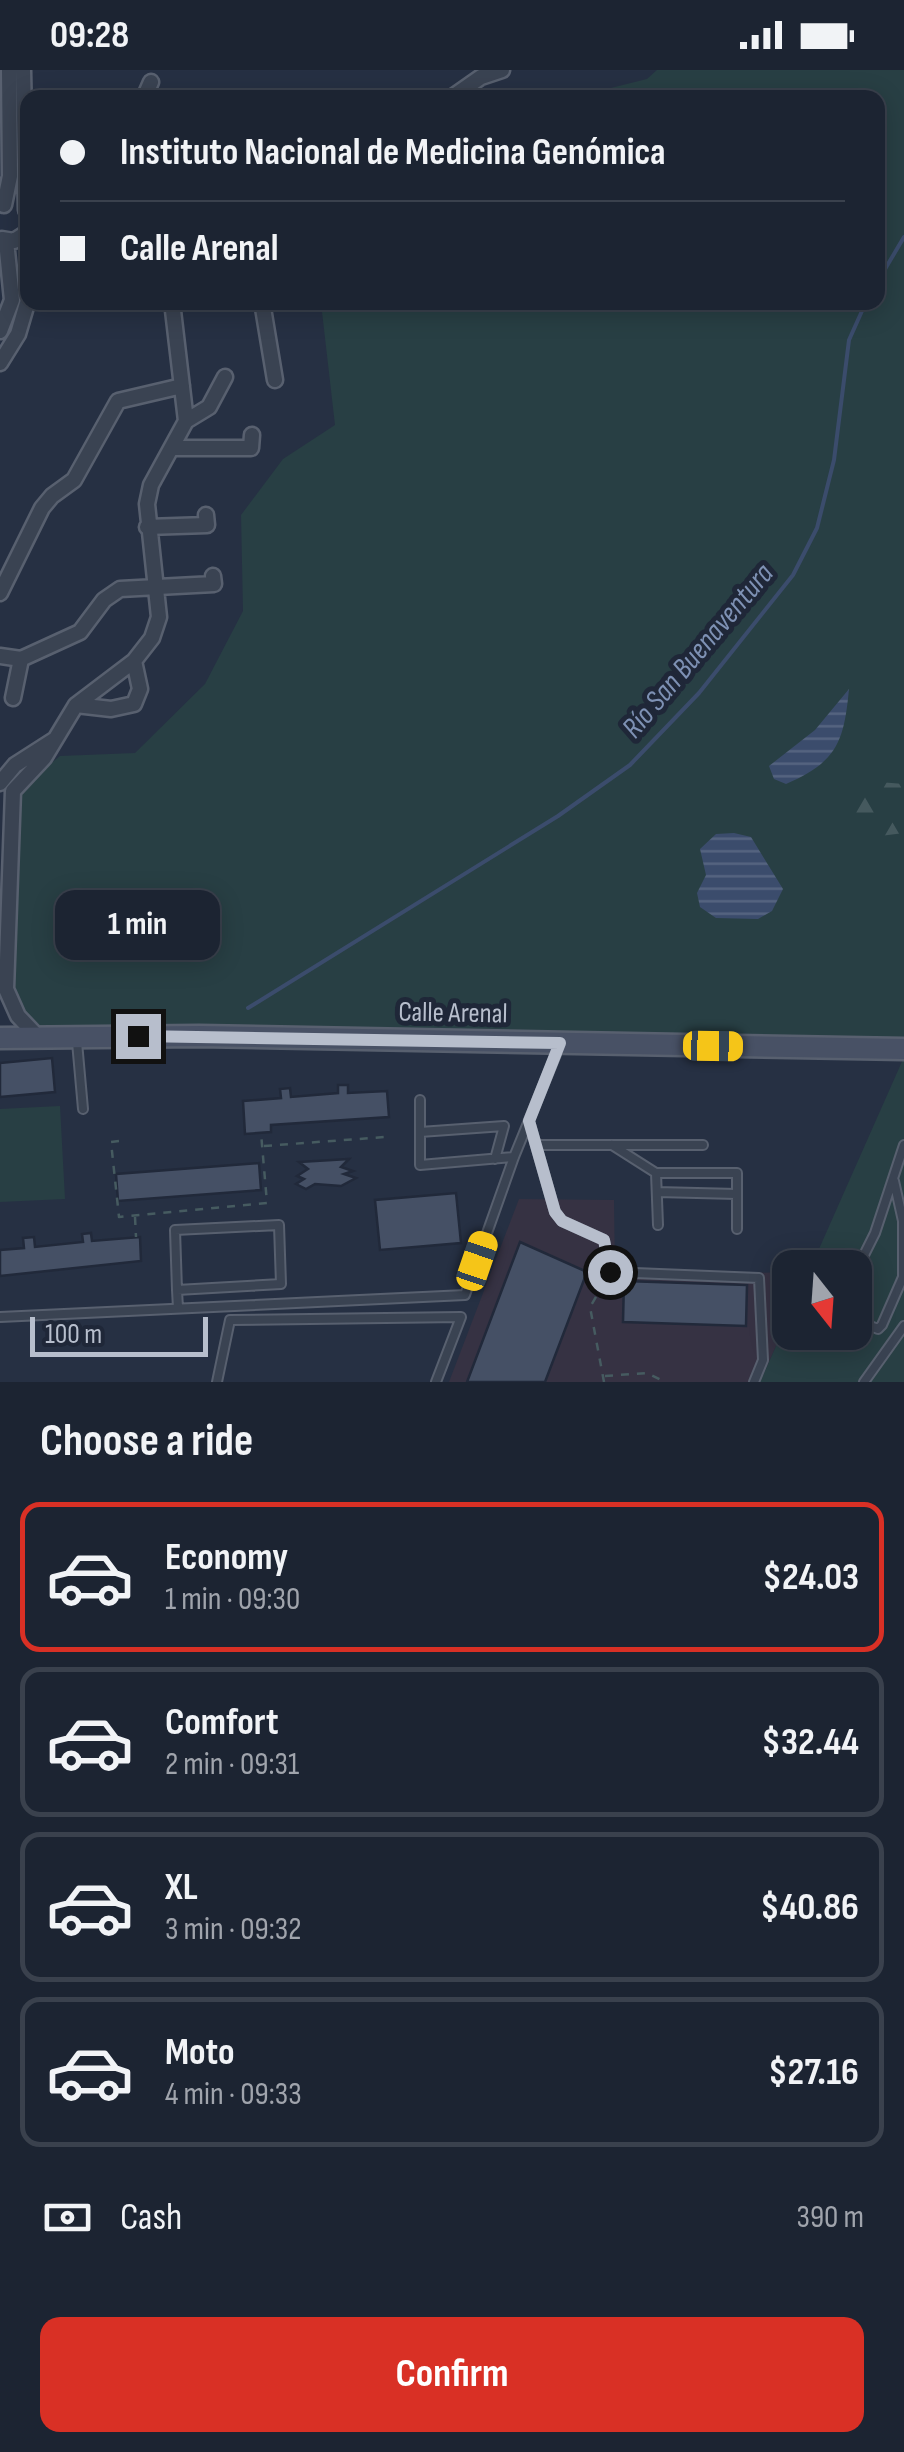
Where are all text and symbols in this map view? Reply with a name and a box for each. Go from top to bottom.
text: 09:28 [50,13,129,58]
text: Instituto Nacional de Medicina Genómica [120,130,666,175]
text: Calle Arenal [120,226,279,271]
water label: Río San Buenaventura [615,556,781,746]
callout: 1 min [56,891,220,961]
text: 1 min [108,905,167,944]
street label: Calle Arenal [398,996,508,1030]
route end [116,1014,161,1059]
car [683,1030,743,1062]
car [453,1228,501,1294]
route start [588,1250,633,1295]
north arrow [772,1250,872,1350]
map controls [772,1250,872,1350]
scale bar [30,1312,208,1356]
text: 100 m [45,1318,102,1351]
text: Choose a ride [40,1414,253,1469]
icon: car [45,1532,135,1622]
text: Economy [165,1535,288,1580]
text: $24.03 [762,1555,859,1600]
text: 1 min · 09:30 [165,1580,300,1619]
icon: car [45,1697,135,1787]
text: Comfort [165,1700,279,1745]
text: $32.44 [762,1720,859,1765]
text: 2 min · 09:31 [165,1745,299,1784]
icon: car [45,1862,135,1952]
text: XL [165,1865,198,1910]
text: $40.86 [760,1885,859,1930]
text: 3 min · 09:32 [165,1910,301,1949]
icon: car [45,2027,135,2117]
text: Moto [165,2030,235,2075]
text: $27.16 [768,2050,859,2095]
text: 4 min · 09:33 [165,2075,302,2114]
icon: cash [40,2190,95,2245]
text: Cash [120,2195,182,2240]
text: 390 m [797,2198,864,2237]
button: Confirm [40,2317,864,2432]

